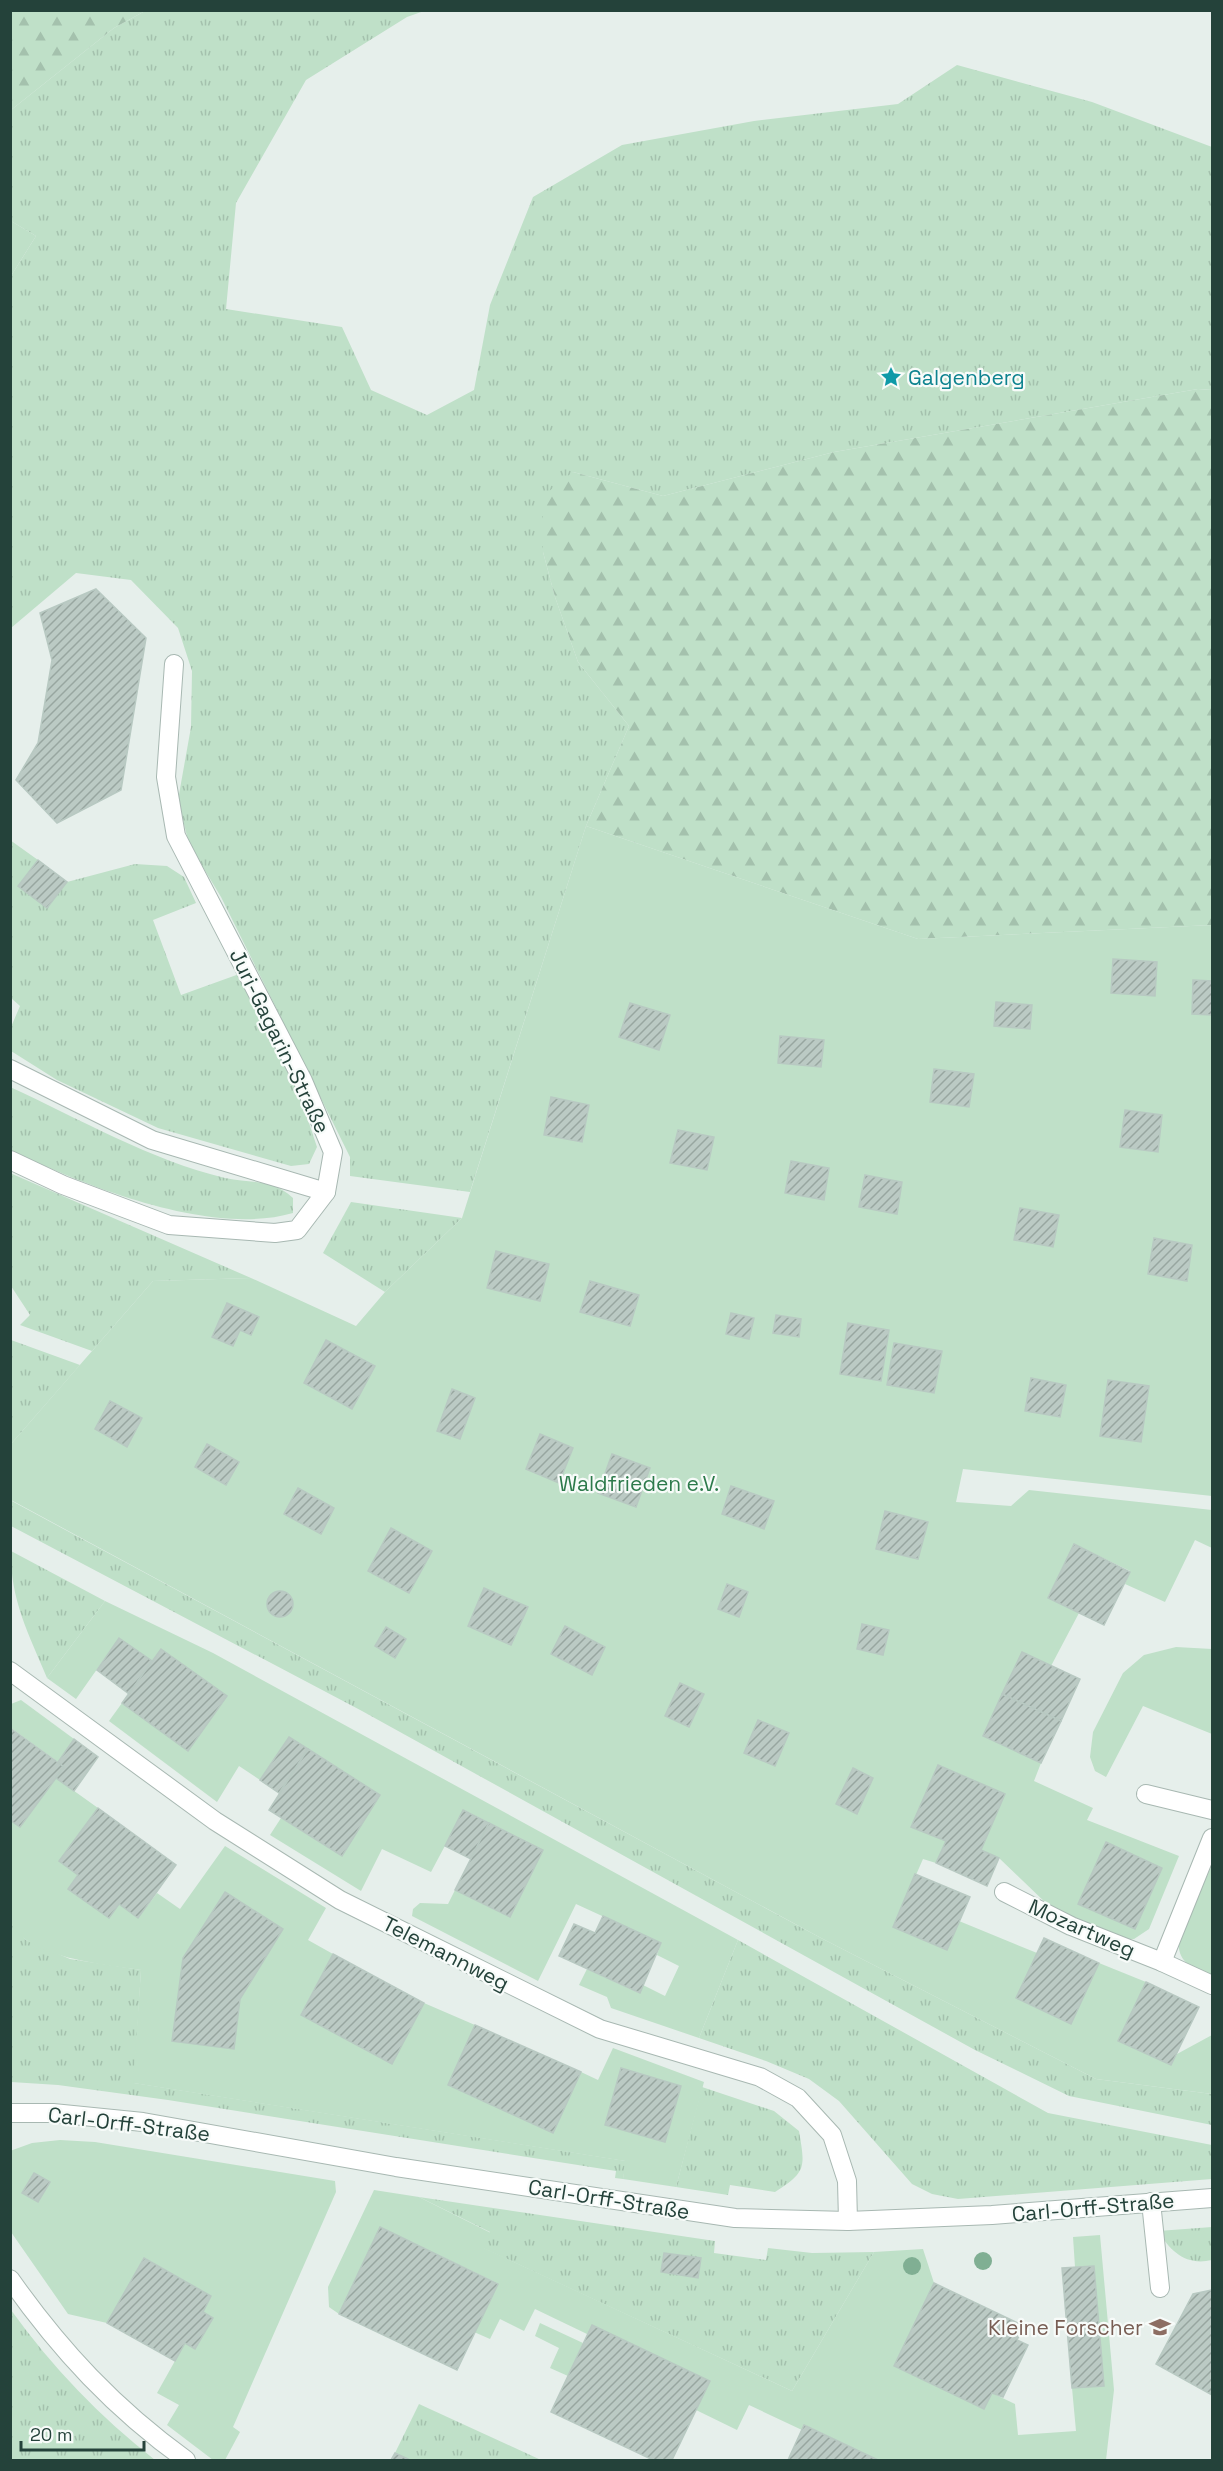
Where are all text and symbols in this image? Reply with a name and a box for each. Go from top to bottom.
place label: Galgenberg [908,364,1025,391]
place icon: Galgenberg [879,365,903,389]
street label: Juri-Gagarin-Straße [224,944,336,1138]
park label: Waldfrieden e.V. [559,1470,719,1497]
street label: Mozartweg [1025,1893,1139,1963]
street label: Telemannweg [378,1910,514,1996]
street label: Carl-Orff-Straße [46,2101,212,2147]
street label: Carl-Orff-Straße [526,2173,692,2225]
street label: Carl-Orff-Straße [1011,2186,1175,2228]
place label: Kleine Forscher [988,2314,1143,2341]
school or university icon: Kleine Forscher [1148,2315,1172,2339]
scale bar [21,2414,144,2452]
text: 20 m [30,2423,73,2446]

